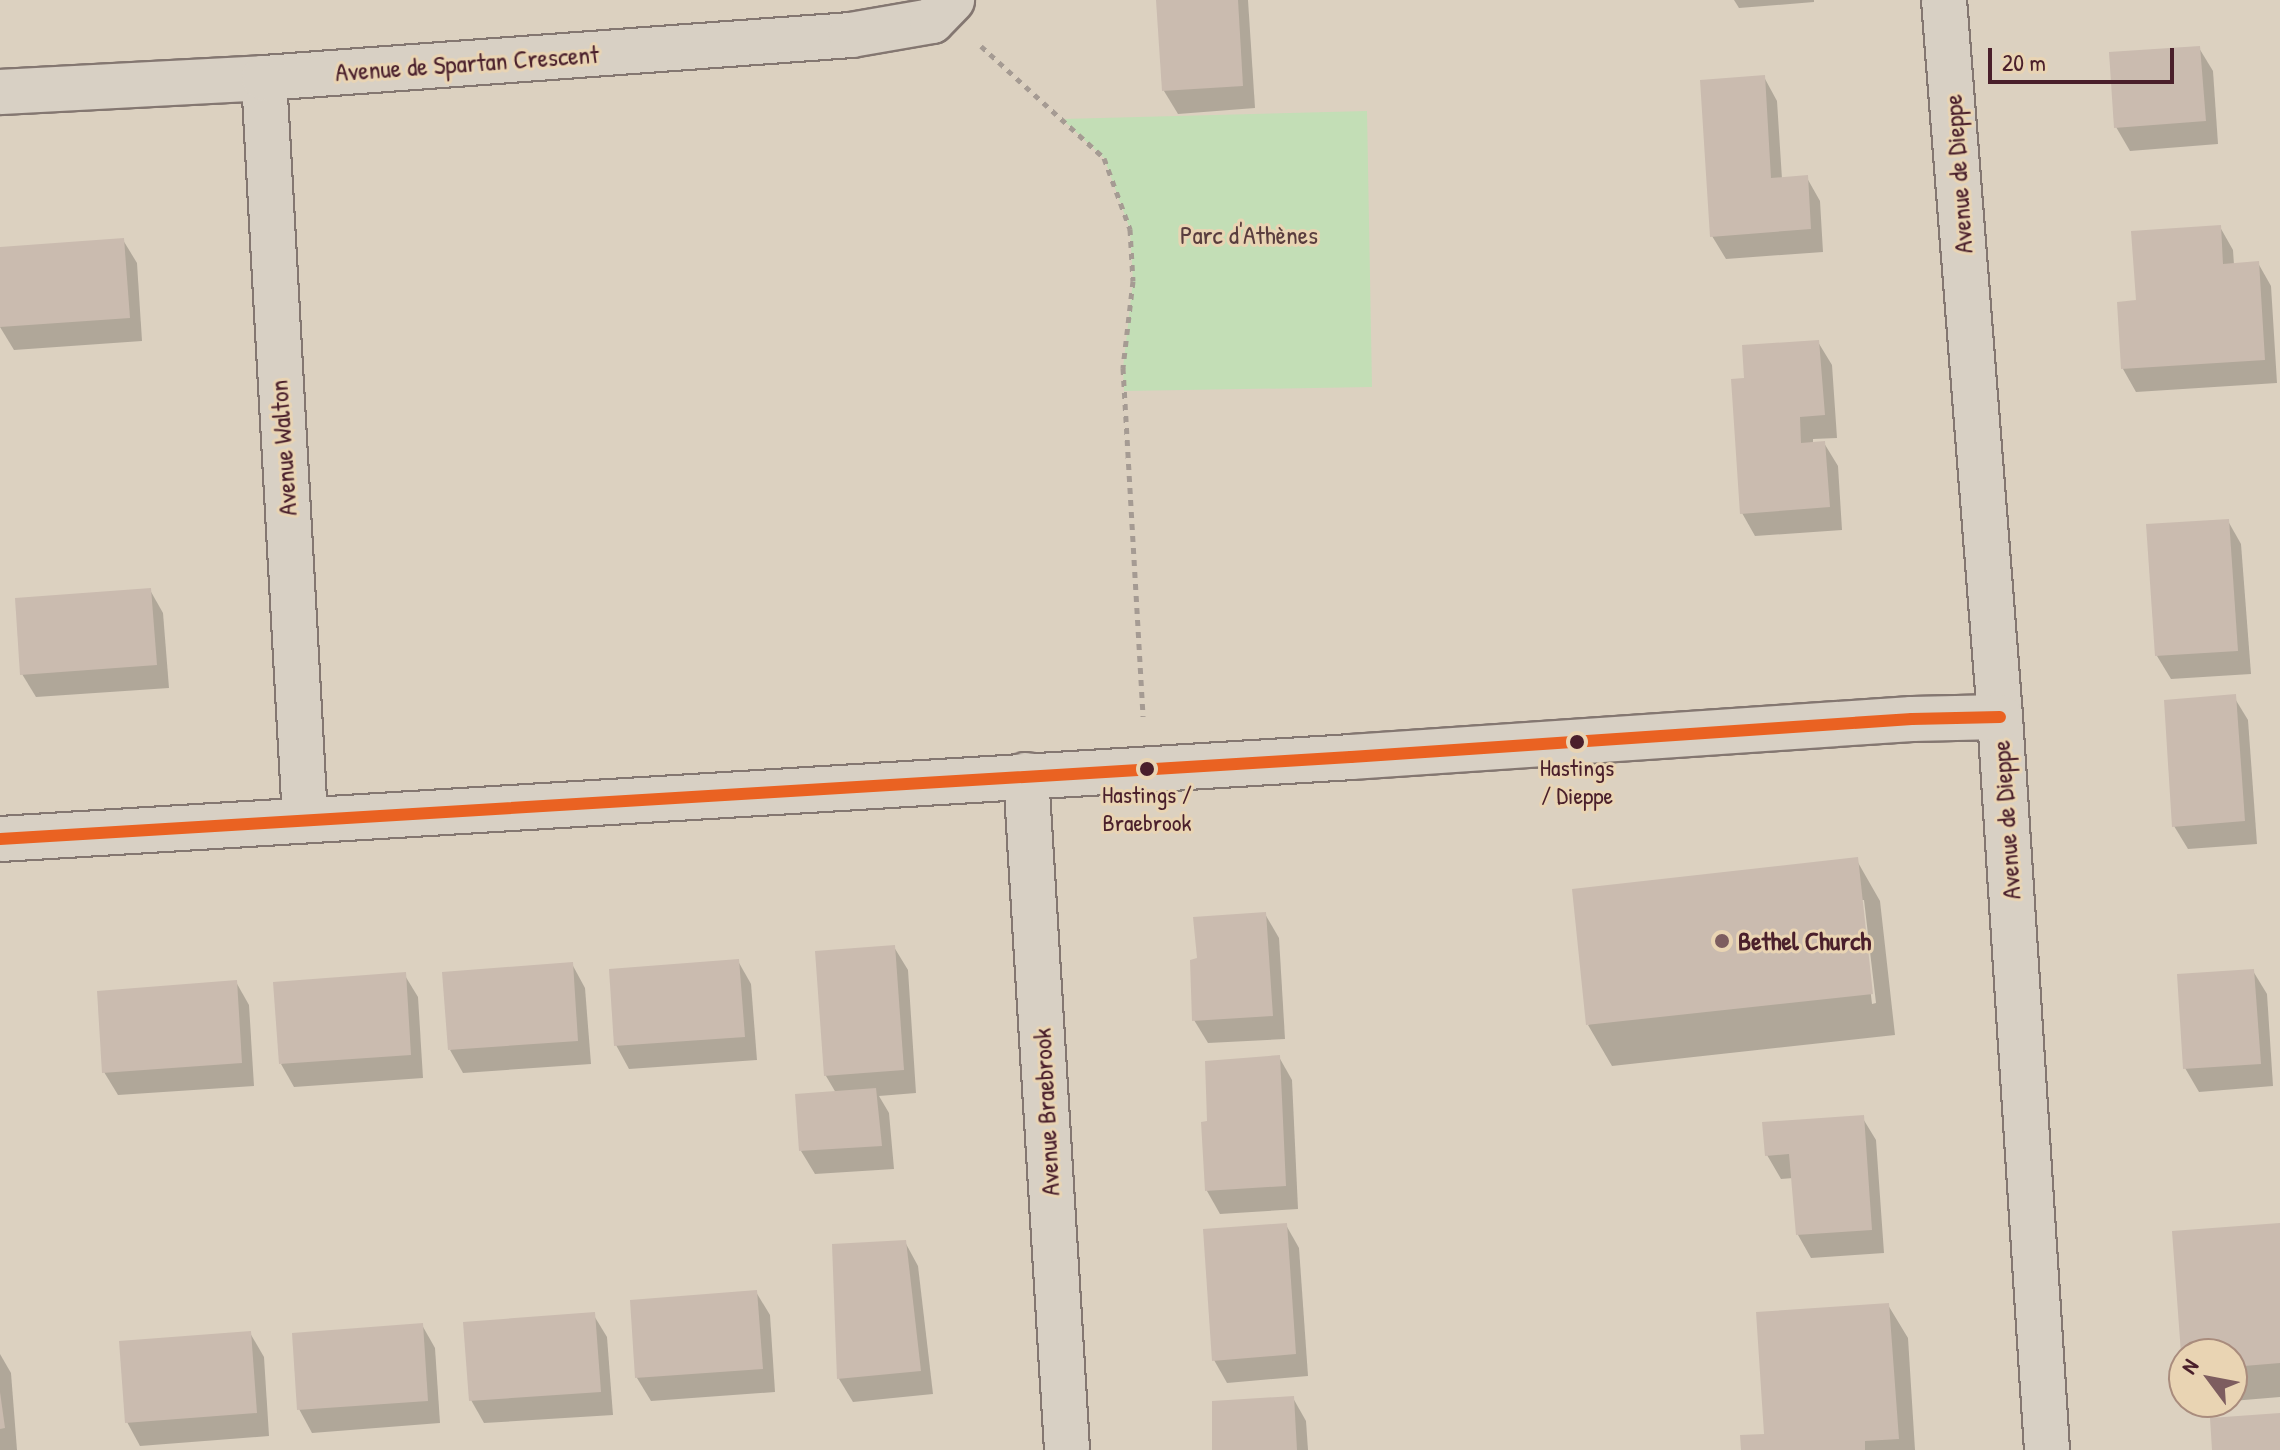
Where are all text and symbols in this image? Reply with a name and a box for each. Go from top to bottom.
scale bar [1992,32,2178,82]
street label: Avenue de Spartan Crescent [334,38,600,88]
text: 20 m [2002,46,2046,78]
street label: Avenue de Dieppe [1937,93,1979,255]
park label: Parc d'Athènes [1180,219,1318,251]
street label: Avenue Walton [263,379,303,517]
marker: Hastings / Dieppe [1569,734,1585,750]
street label: Avenue de Dieppe [1985,739,2027,901]
place label: Hastings / Dieppe [1540,754,1614,810]
marker: Hastings / Braebrook [1139,761,1155,777]
place label: Hastings / Braebrook [1102,781,1192,837]
place label: Bethel Church [1738,925,1871,957]
marker: Bethel Church [1713,932,1731,950]
street label: Avenue Braebrook [1026,1027,1066,1197]
north arrow [2168,1338,2248,1418]
text: N [2174,1353,2205,1379]

